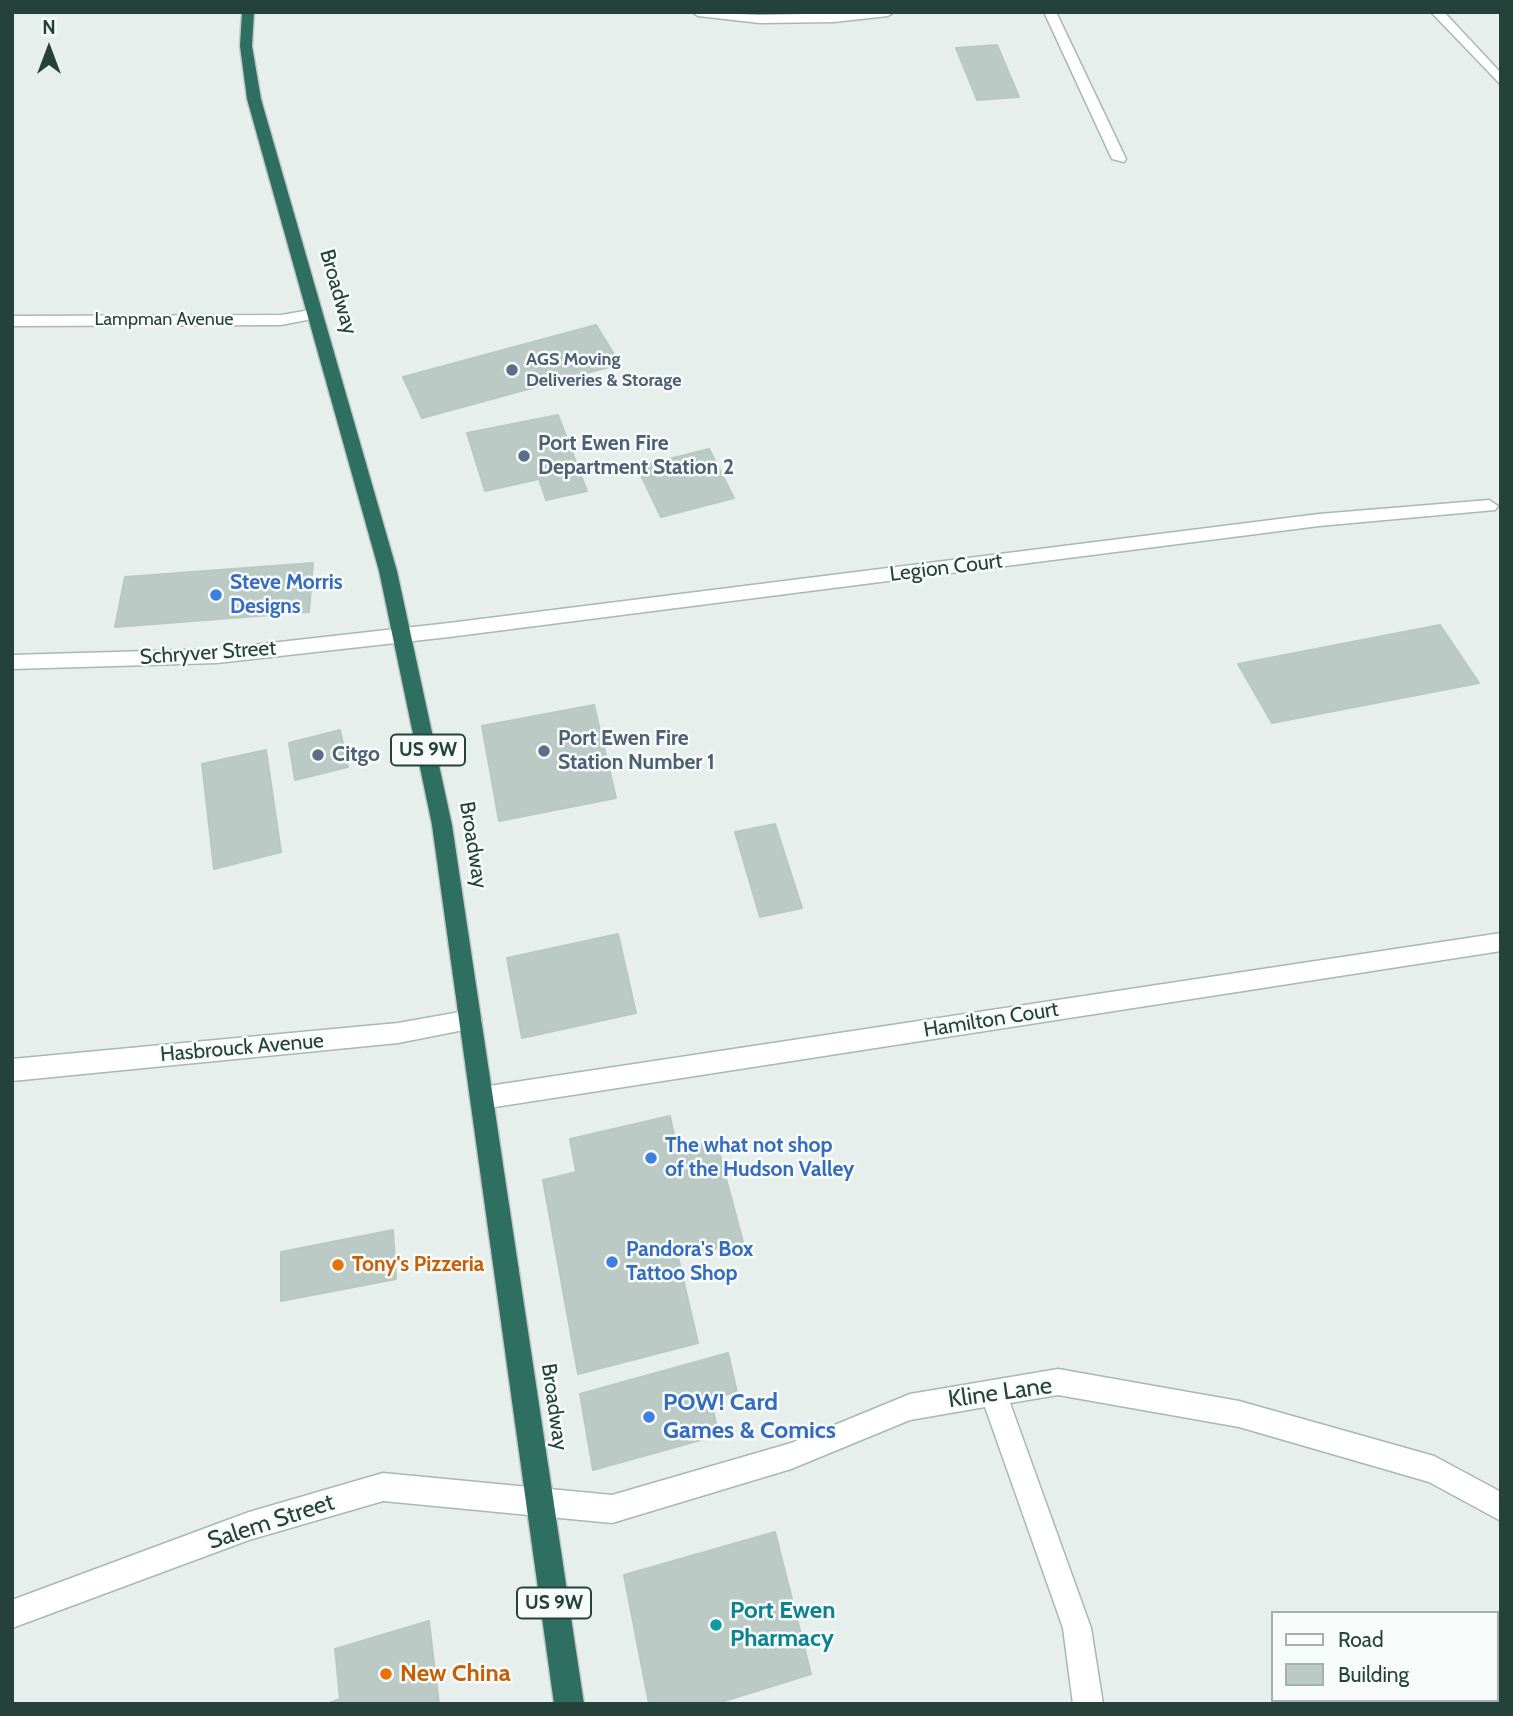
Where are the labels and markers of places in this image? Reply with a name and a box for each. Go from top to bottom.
place label: AGS Moving Deliveries & Storage [526,349,681,392]
marker: AGS Moving Deliveries & Storage [504,362,520,378]
place label: Port Ewen Fire Department Station 2 [538,431,734,481]
marker: Port Ewen Fire Department Station 2 [516,448,532,464]
place label: Steve Morris Designs [230,570,343,620]
marker: Steve Morris Designs [208,587,224,603]
place label: Port Ewen Fire Station Number 1 [558,726,715,776]
place label: Citgo [332,742,380,768]
marker: Port Ewen Fire Station Number 1 [536,743,552,759]
marker: Citgo [310,747,326,763]
place label: The what not shop of the Hudson Valley [665,1133,854,1183]
marker: The what not shop of the Hudson Valley [643,1150,659,1166]
place label: Pandora's Box Tattoo Shop [626,1237,753,1287]
place label: Tony's Pizzeria [352,1252,484,1278]
marker: Pandora's Box Tattoo Shop [604,1254,620,1270]
marker: Tony's Pizzeria [330,1257,346,1273]
place label: POW! Card Games & Comics [663,1389,836,1445]
marker: POW! Card Games & Comics [641,1409,657,1425]
place label: Port Ewen Pharmacy [730,1597,835,1653]
marker: Port Ewen Pharmacy [708,1617,724,1633]
place label: New China [400,1660,511,1688]
marker: New China [378,1666,394,1682]

